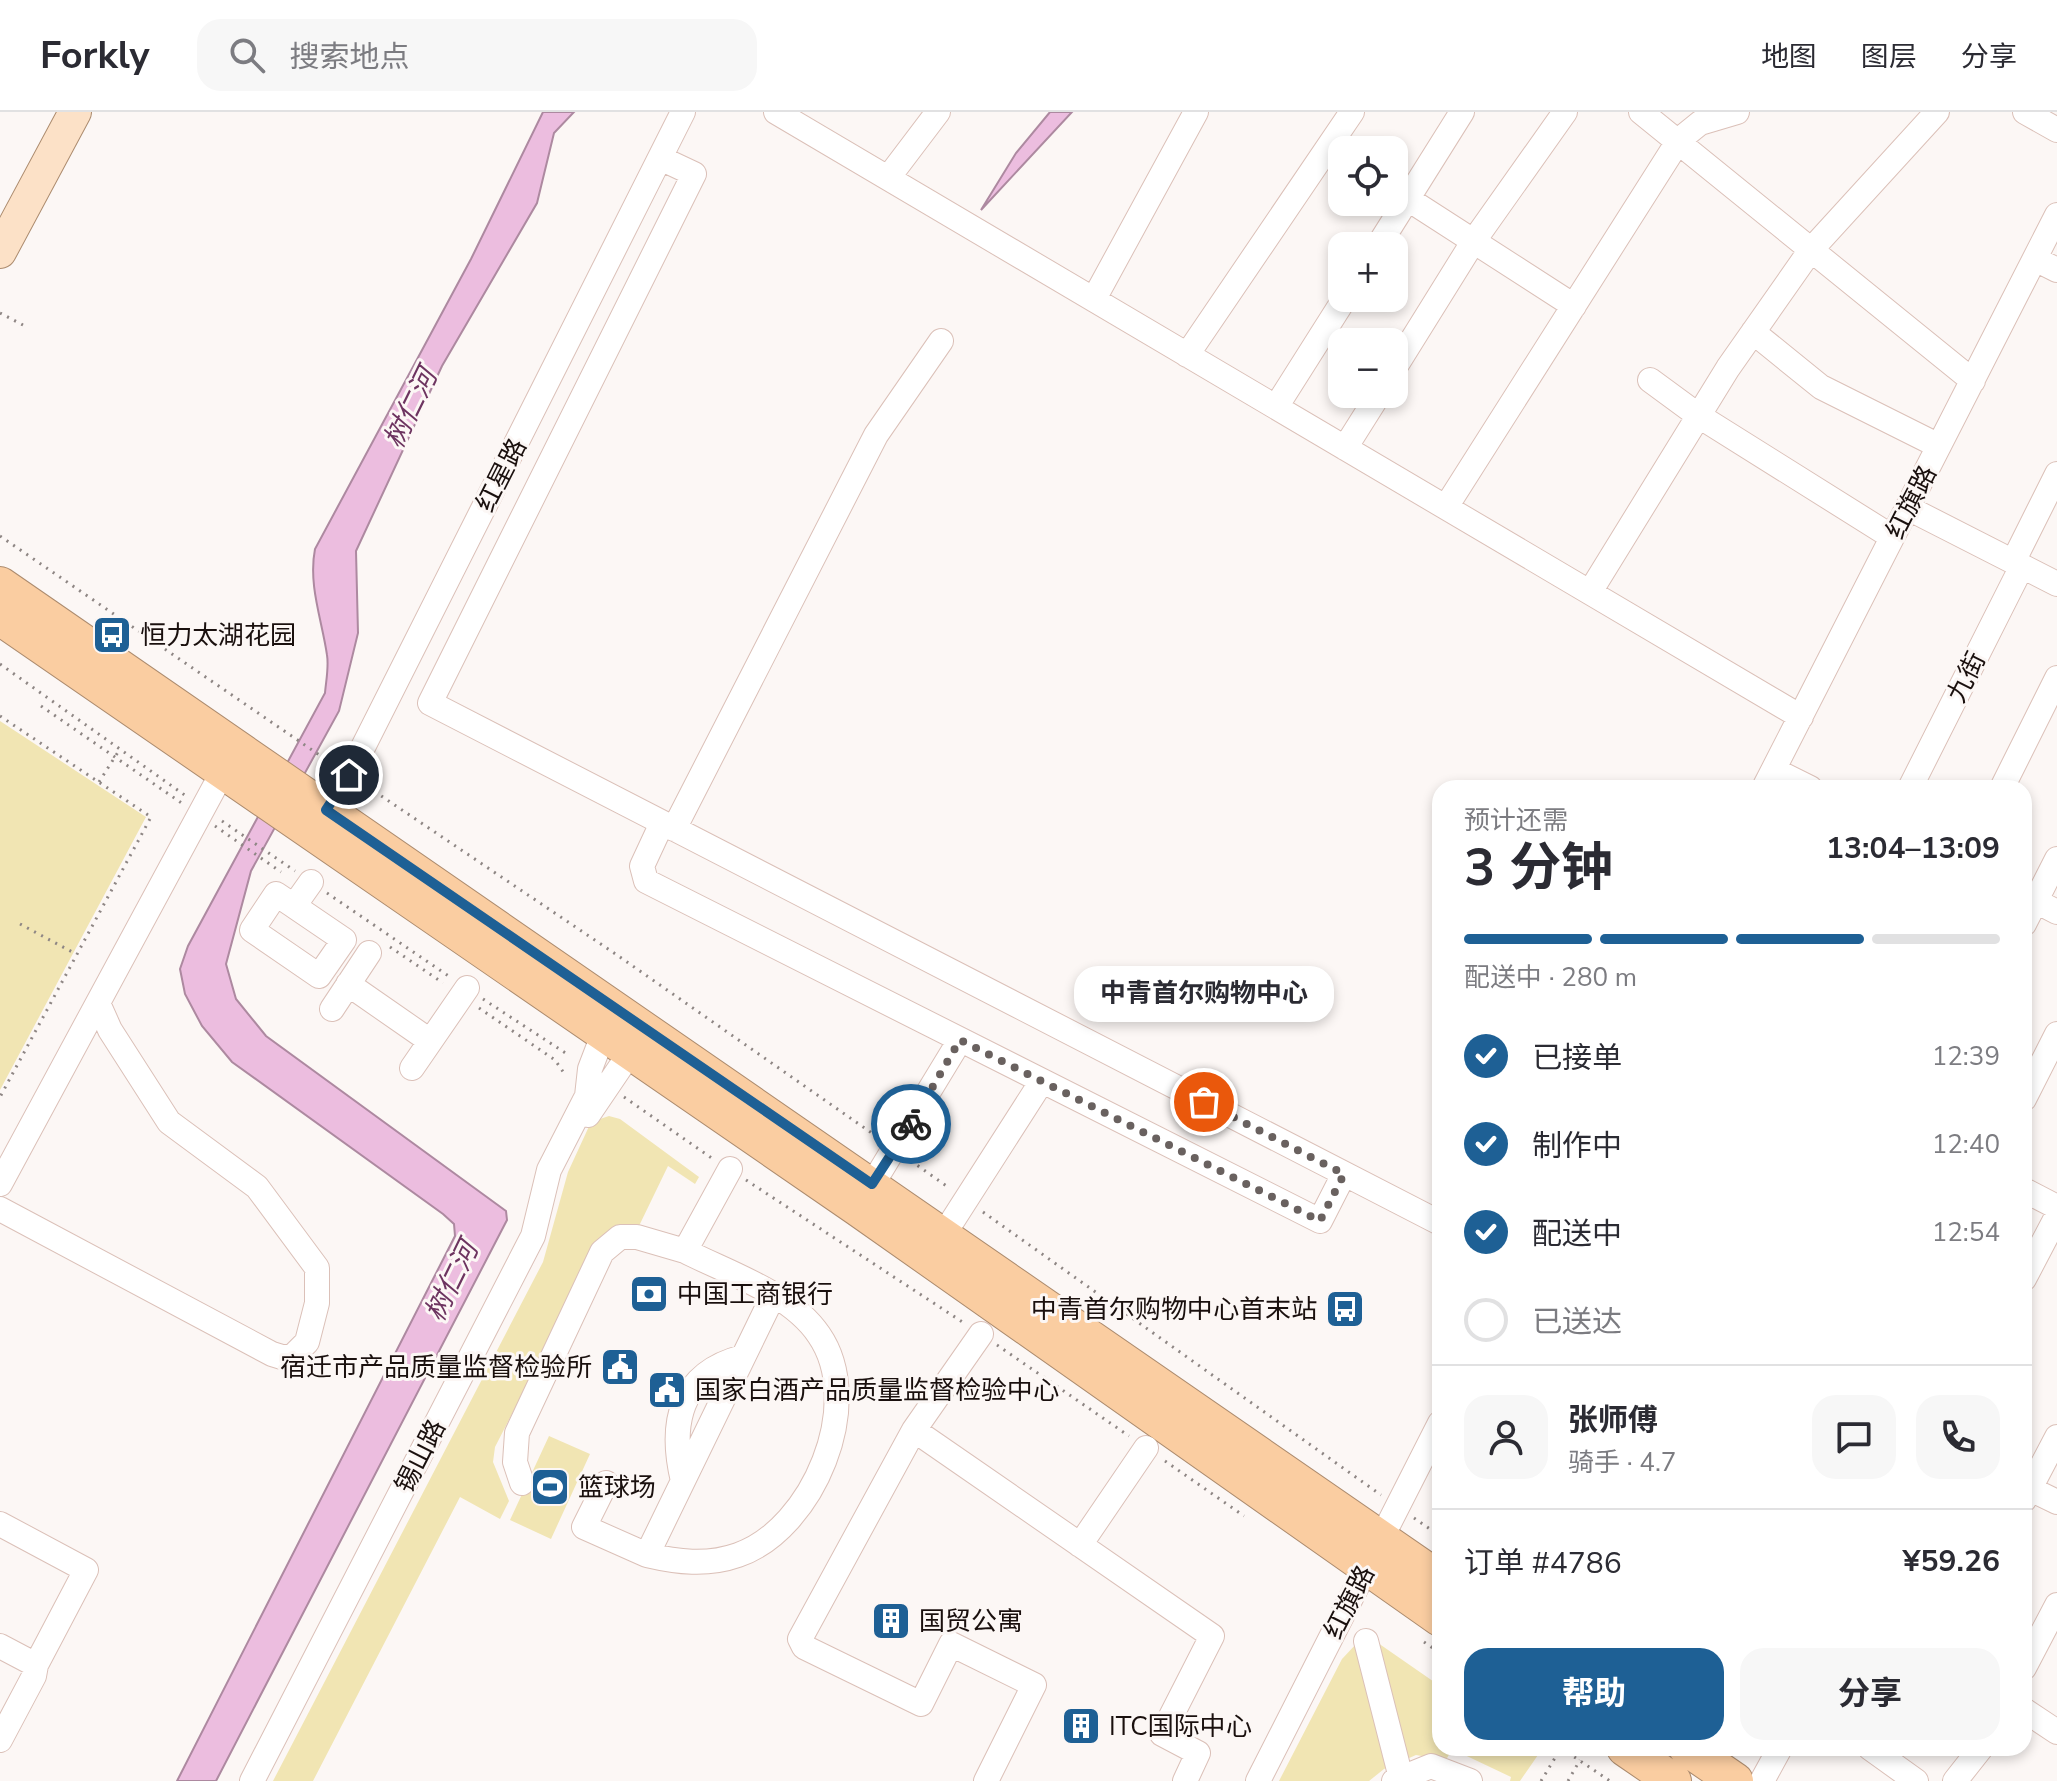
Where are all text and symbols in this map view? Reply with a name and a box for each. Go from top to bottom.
search box [197,19,757,91]
text: Forkly [40,30,149,81]
icon: search [225,33,269,77]
text: 搜索地点 [289,37,409,78]
text: 地图 [1761,38,1817,76]
text: 图层 [1861,38,1917,76]
text: 分享 [1961,38,2017,76]
map controls [1328,136,1408,408]
button: locate [1328,136,1408,216]
button: + [1328,232,1408,312]
button: − [1328,328,1408,408]
water label: 树仁河 [375,358,449,455]
street label: 红星路 [468,433,535,518]
street label: 红旗路 [1878,460,1945,545]
bus stop icon: 恒力太湖花园 [91,614,133,656]
place label: 恒力太湖花园 [140,618,296,653]
street label: 九街 [1939,646,1994,708]
pin [315,741,383,809]
icon: home [327,753,371,797]
text: 预计还需 [1464,803,1568,838]
text: 13:04–13:09 [1826,828,2000,869]
text: 3 分钟 [1464,832,1613,903]
text: 配送中 · 280 m [1464,960,1637,995]
callout: 中青首尔购物中心 [1074,966,1334,1022]
text: 中青首尔购物中心 [1100,976,1308,1011]
icon: check [1464,1034,1508,1078]
text: 已接单 [1532,1038,1622,1079]
text: 12:39 [1932,1039,2000,1074]
pin [1170,1068,1238,1136]
icon: bag [1182,1080,1226,1124]
courier [871,1084,951,1164]
icon: bike [889,1102,933,1146]
icon: check [1464,1122,1508,1166]
text: 制作中 [1532,1126,1622,1167]
text: 12:40 [1932,1127,2000,1162]
icon: check [1464,1210,1508,1254]
text: 配送中 [1532,1214,1622,1255]
text: 12:54 [1932,1215,2000,1250]
water label: 树仁河 [416,1231,490,1328]
bank icon: 中国工商银行 [628,1273,670,1315]
place label: 中国工商银行 [677,1277,833,1312]
bus stop icon: 中青首尔购物中心首末站 [1324,1288,1366,1330]
place label: 中青首尔购物中心首末站 [1031,1292,1317,1327]
text: 已送达 [1532,1302,1622,1343]
public building icon: 宿迁市产品质量监督检验所 [599,1346,641,1388]
place label: 宿迁市产品质量监督检验所 [280,1350,592,1385]
public building icon: 国家白酒产品质量监督检验中心 [646,1369,688,1411]
place label: 国家白酒产品质量监督检验中心 [695,1373,1059,1408]
button: person [1464,1395,1548,1479]
button: chat [1812,1395,1896,1479]
button: phone [1916,1395,2000,1479]
text: 张师傅 [1568,1400,1658,1441]
street label: 锡山路 [387,1414,454,1499]
text: 骑手 · 4.7 [1568,1445,1676,1480]
sports icon: 篮球场 [529,1466,571,1508]
place label: 篮球场 [578,1470,656,1505]
text: ¥59.26 [1903,1541,2000,1582]
text: 订单 #4786 [1464,1543,1622,1584]
street label: 红旗路 [1316,1560,1383,1645]
building icon: 国贸公寓 [870,1600,912,1642]
place label: 国贸公寓 [919,1604,1023,1639]
button: 帮助 [1464,1648,1724,1740]
button: 分享 [1740,1648,2000,1740]
building icon: ITC国际中心 [1060,1705,1102,1747]
place label: ITC国际中心 [1109,1709,1252,1744]

